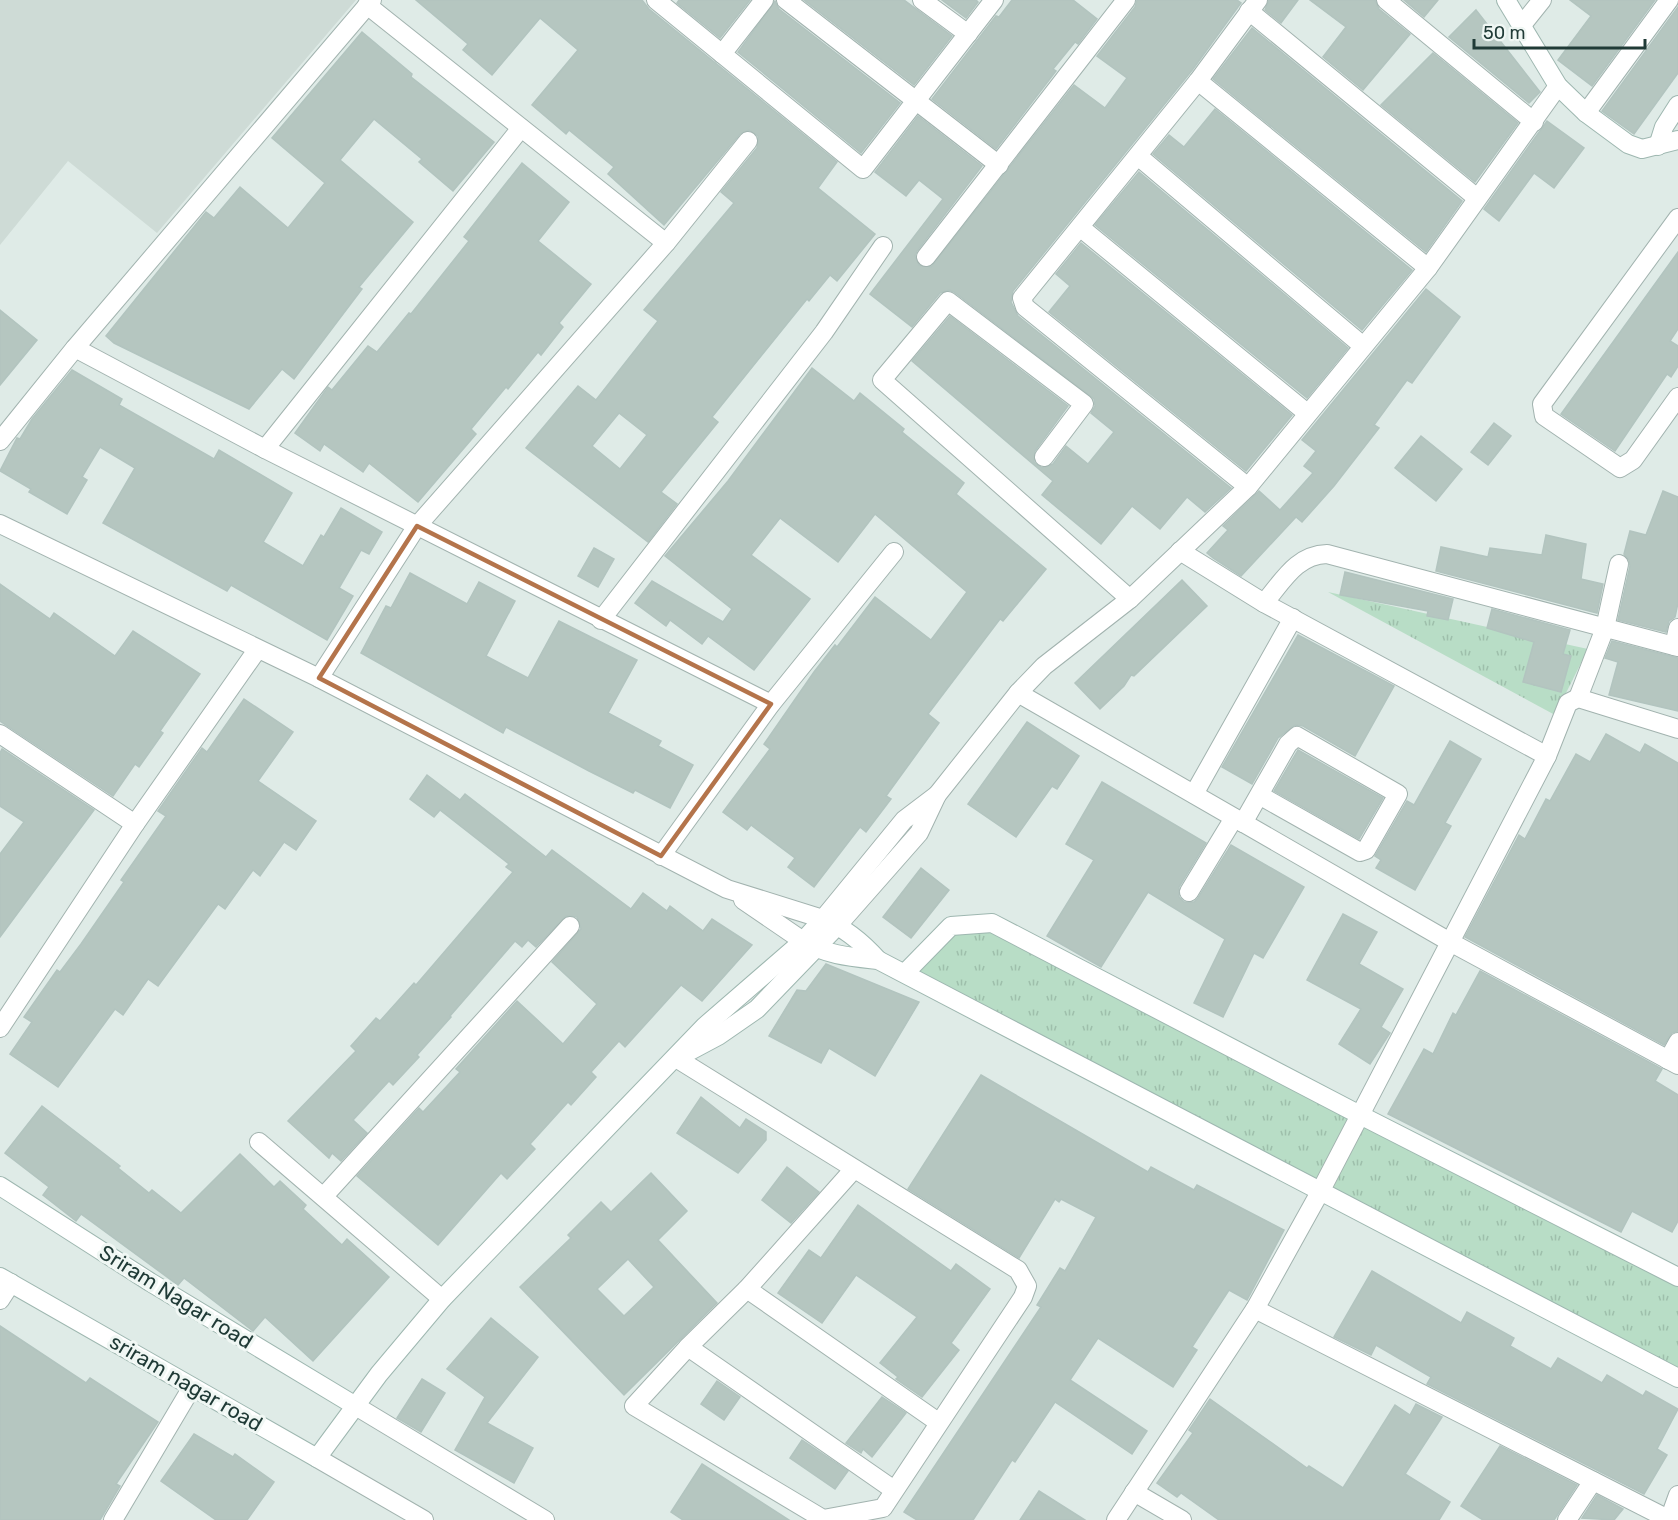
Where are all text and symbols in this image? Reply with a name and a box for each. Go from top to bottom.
scale bar [1474,12,1645,50]
text: 50 m [1483,22,1526,44]
street label: Sriram Nagar road [95,1239,258,1354]
street label: sriram nagar road [106,1329,267,1436]

